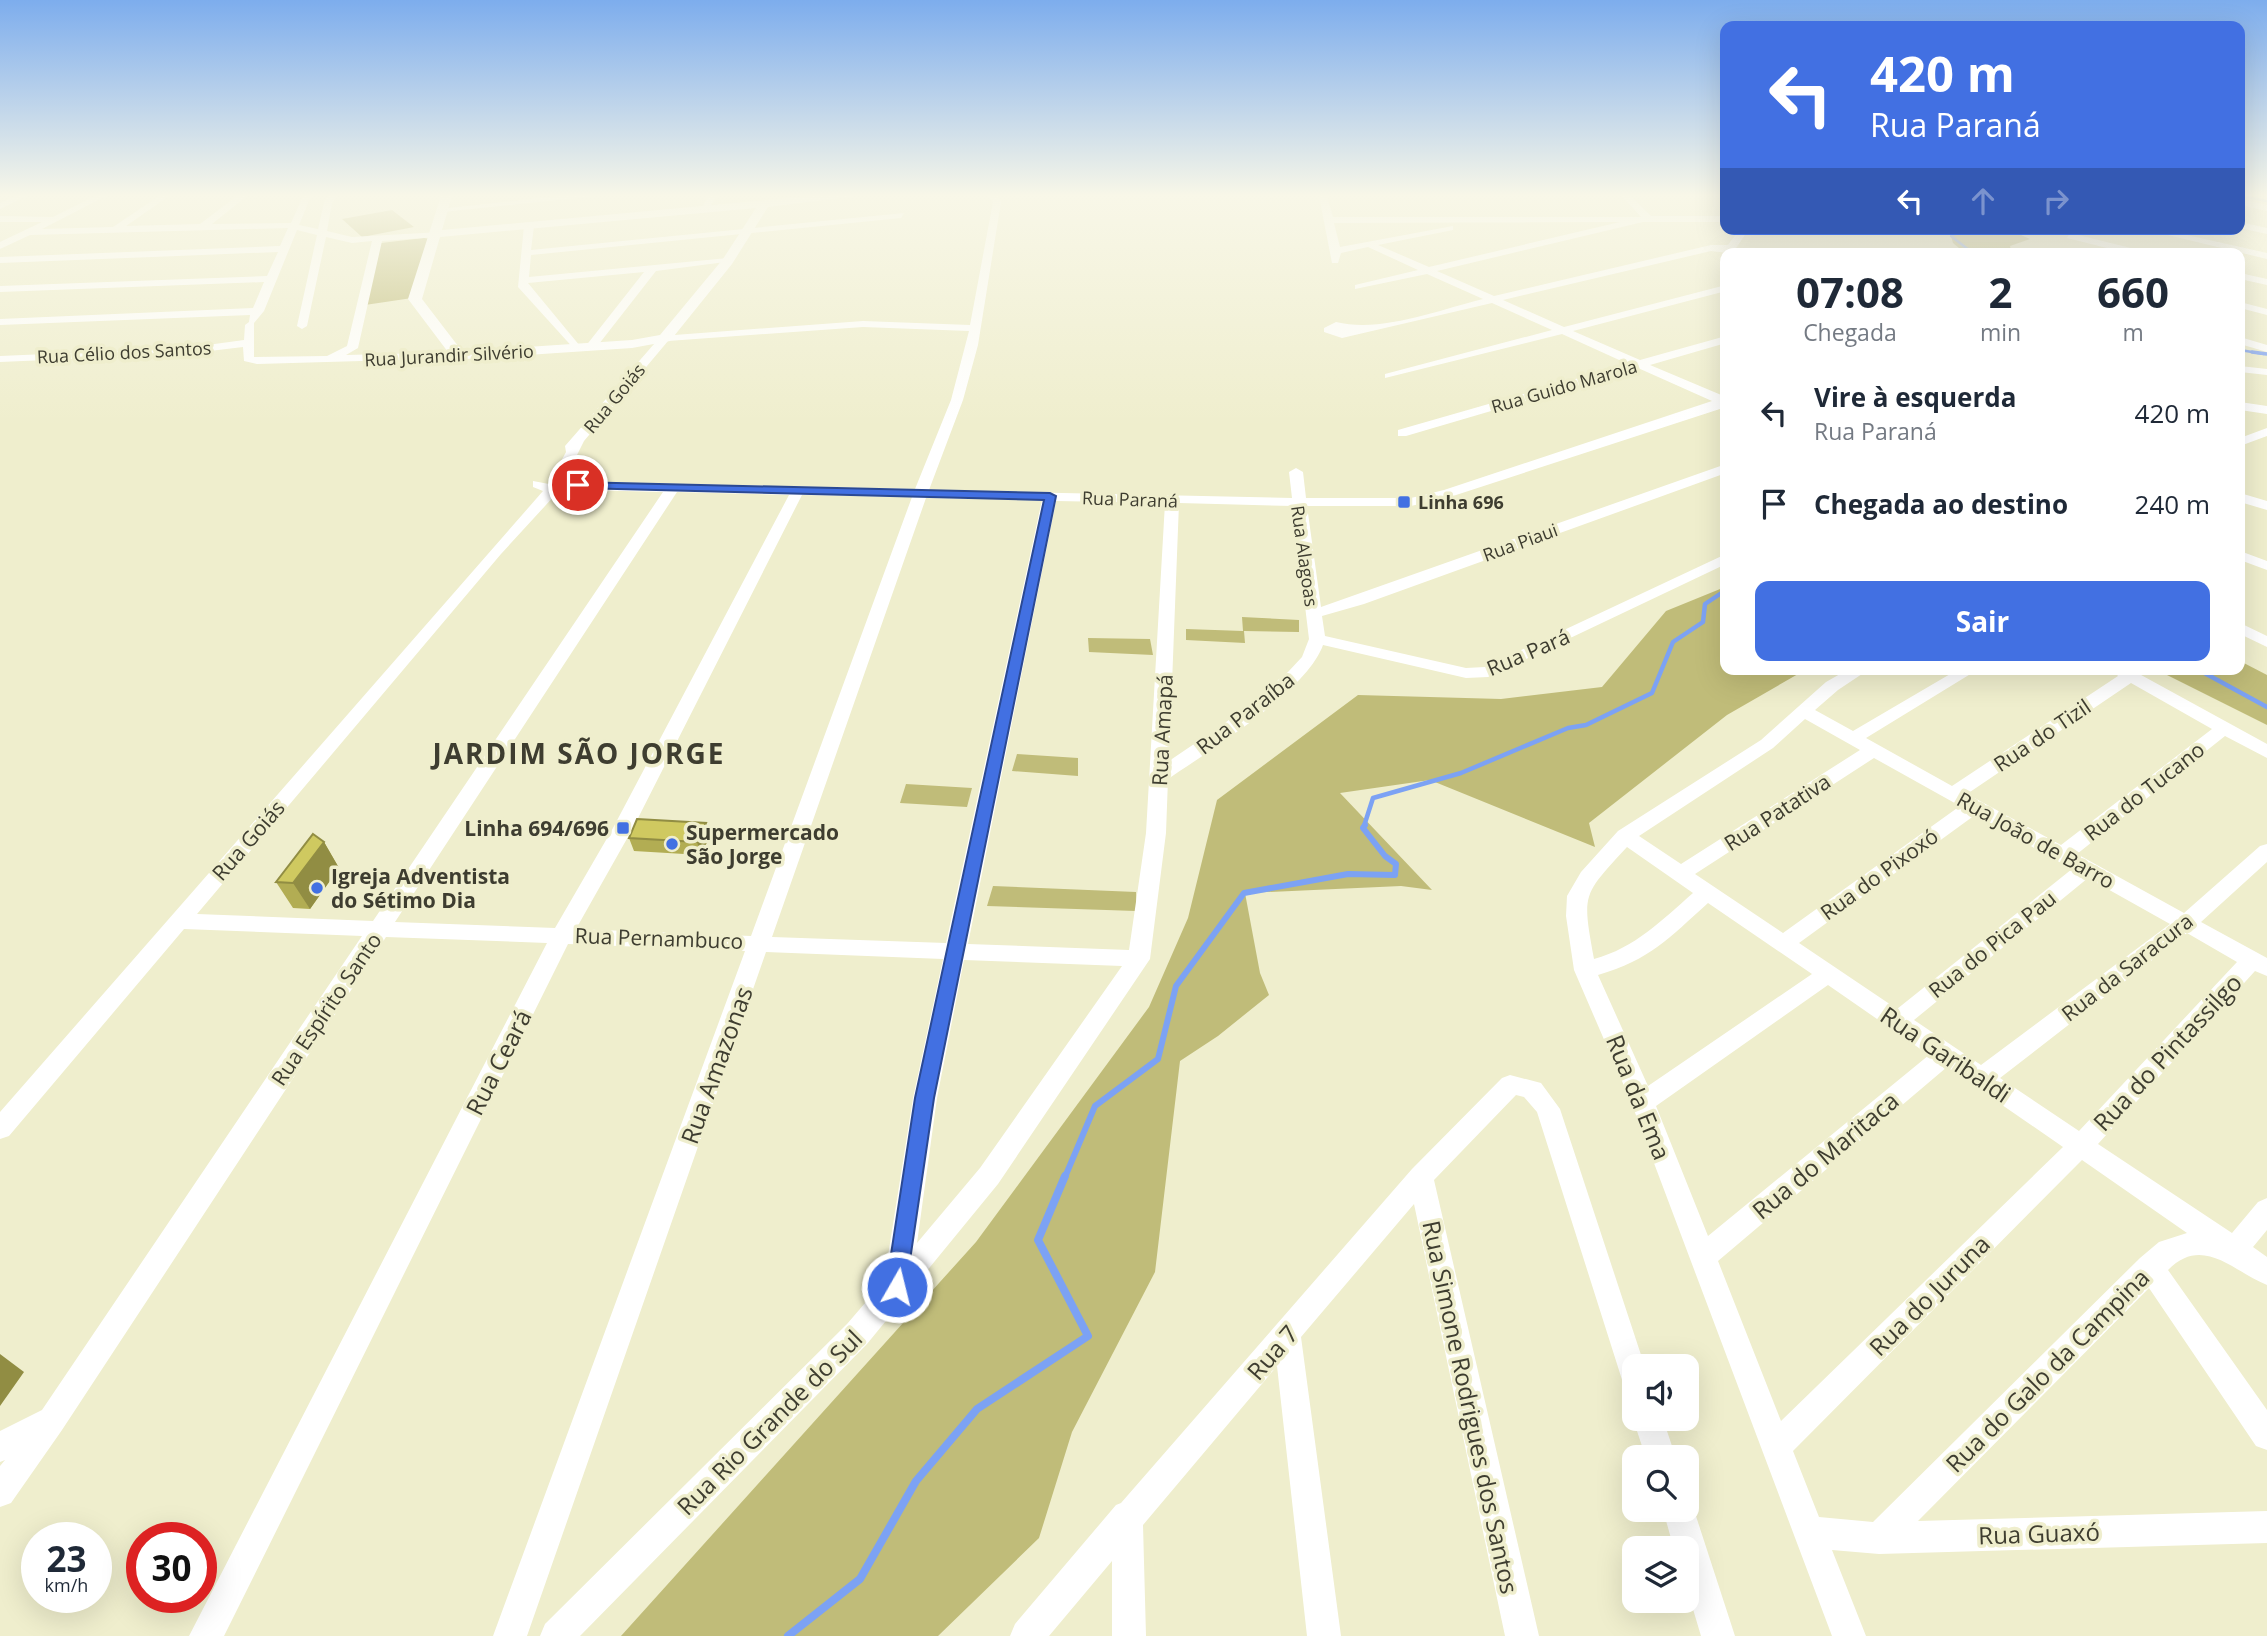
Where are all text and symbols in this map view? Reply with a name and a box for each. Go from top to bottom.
text: 420 m [1870,40,2015,106]
icon: left [1755,49,1846,140]
text: Rua Paraná [1870,103,2041,146]
icon: left [1891,182,1929,220]
icon: ahead [1964,182,2002,220]
icon: right [2037,182,2075,220]
text: 07:08 [1796,263,1904,320]
text: 2 [1988,263,2013,320]
text: 660 [2097,263,2169,320]
text: Chegada [1803,316,1897,348]
text: min [1980,316,2021,348]
text: m [2122,316,2144,348]
street label: Rua Célio dos Santos [36,335,212,369]
street label: Rua Jurandir Silvério [364,339,534,371]
street label: Rua Guido Marola [1488,354,1640,418]
street label: Rua Goiás [578,358,650,438]
text: Vire à esquerda [1814,379,2016,415]
icon: left [1755,394,1793,432]
text: 420 m [2135,395,2210,431]
text: Rua Paraná [1814,415,1937,447]
pin [548,455,608,515]
icon: arrive [559,466,597,504]
street label: Rua Paraná [1082,485,1178,513]
icon: arrive [1755,485,1793,523]
text: Chegada ao destino [1814,486,2068,522]
text: 240 m [2135,486,2210,522]
place label: Linha 696 [1418,490,1504,514]
marker: Linha 696 [1396,494,1412,510]
street label: Rua Alagoas [1286,504,1324,608]
street label: Rua Piaui [1479,517,1561,567]
button: Sair [1755,581,2210,661]
street label: Rua Pará [1482,622,1574,682]
street label: Rua Paraíba [1190,666,1300,760]
street label: Rua Amapá [1145,673,1179,787]
street label: Rua do Tizil [1988,692,2096,778]
district label: JARDIM SÃO JORGE [429,734,726,772]
street label: Rua do Tucano [2078,735,2210,847]
street label: Rua Patativa [1718,767,1836,857]
street label: Rua João de Barro [1952,785,2120,895]
street label: Rua Goiás [205,794,291,886]
place label: Linha 694/696 [464,814,609,842]
place label: Supermercado São Jorge [686,818,839,870]
marker: Linha 694/696 [615,820,631,836]
street label: Rua do Pixoxó [1815,822,1943,926]
marker: Supermercado São Jorge [664,836,680,852]
place label: Igreja Adventista do Sétimo Dia [331,862,510,914]
marker: Igreja Adventista do Sétimo Dia [309,880,325,896]
street label: Rua do Pica Pau [1922,884,2062,1004]
street label: Rua da Saracura [2056,907,2198,1027]
street label: Rua Pernambuco [574,921,744,955]
street label: Rua Espírito Santo [265,927,387,1091]
street label: Rua do Pintassilgo [2085,966,2249,1138]
street label: Rua Amazonas [672,982,760,1148]
street label: Rua Garibaldi [1874,998,2018,1110]
street label: Rua Ceará [457,1004,539,1120]
street label: Rua da Ema [1599,1030,1679,1164]
street label: Rua do Maritaca [1745,1084,1905,1226]
street label: Rua Simone Rodrigues dos Santos [1415,1217,1527,1597]
street label: Rua do Juruna [1861,1227,1997,1363]
position arrow [860,1250,934,1324]
street label: Rua do Galo da Campina [1938,1261,2156,1479]
street label: Rua 7 [1239,1317,1305,1387]
street label: Rua Rio Grande do Sul [669,1322,869,1522]
map controls [1622,1354,1699,1613]
button: sound [1622,1354,1699,1431]
button: search [1622,1445,1699,1522]
street label: Rua Guaxó [1978,1514,2100,1552]
speed limit sign: 30 [126,1522,217,1613]
text: 23 [46,1535,87,1582]
button: layers [1622,1536,1699,1613]
text: km/h [45,1573,88,1597]

